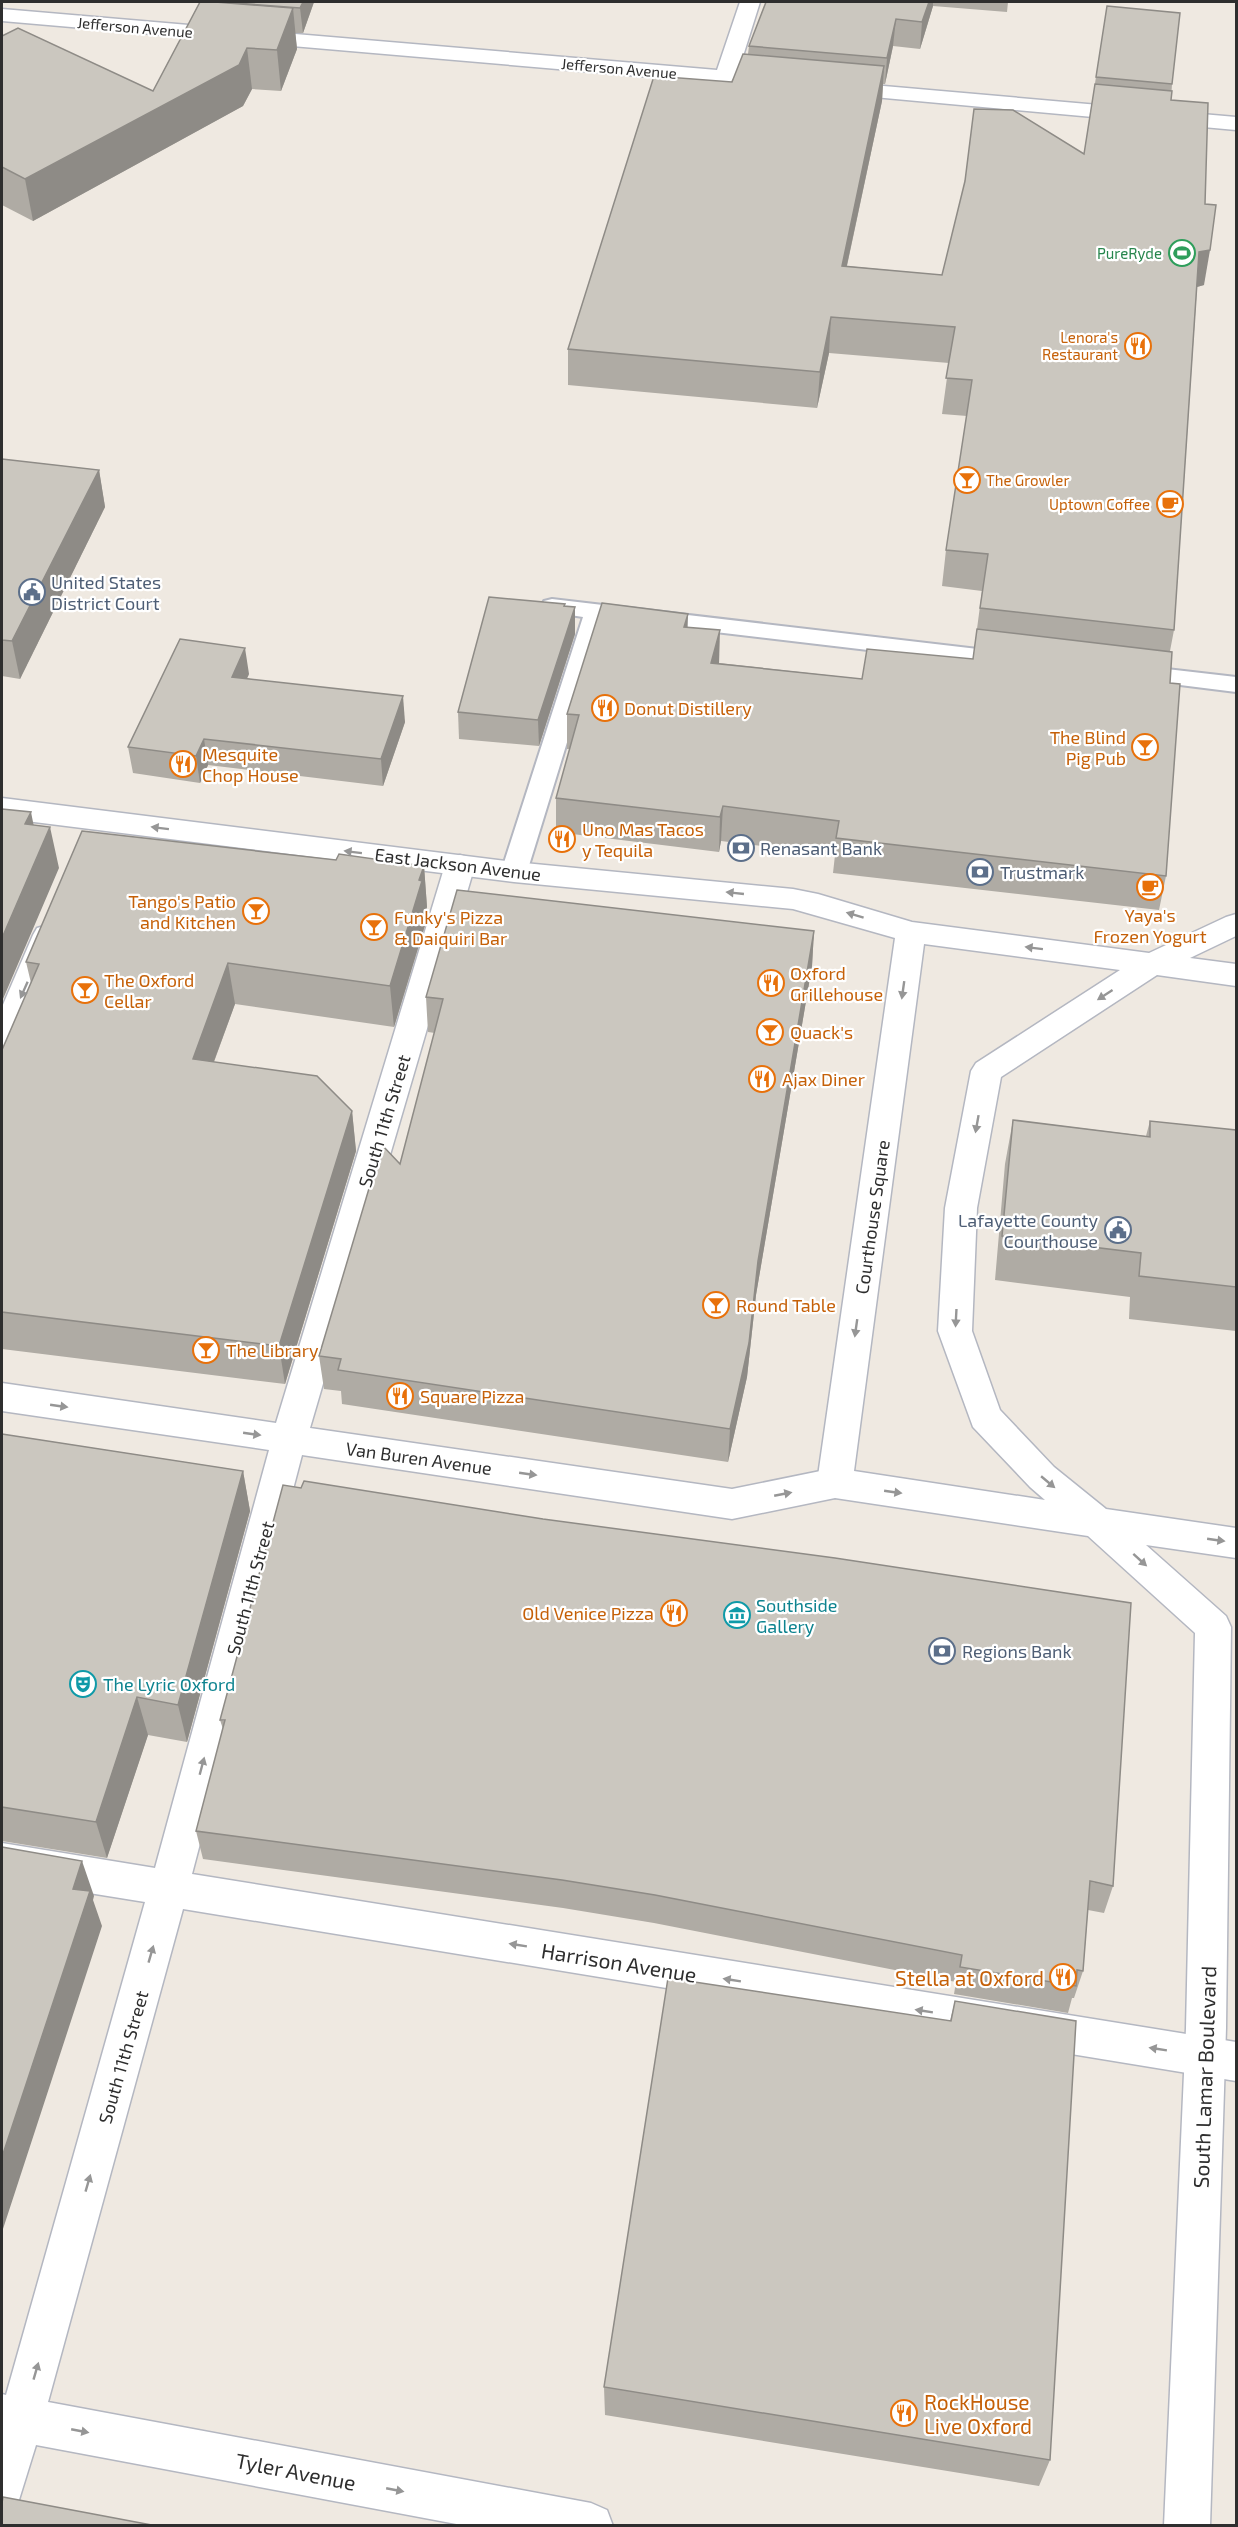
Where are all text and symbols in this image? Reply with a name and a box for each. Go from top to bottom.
street label: Jefferson Avenue [76,13,194,41]
street label: Jefferson Avenue [560,54,678,82]
sports icon: PureRyde [1167,238,1197,268]
place label: PureRyde [1097,244,1162,262]
place label: Lenora's Restaurant [1042,328,1118,363]
restaurant icon: Lenora's Restaurant [1123,331,1153,361]
bar icon: The Growler [952,465,982,495]
place label: The Growler [986,471,1069,489]
cafe icon: Uptown Coffee [1155,489,1185,519]
place label: Uptown Coffee [1049,495,1150,513]
place label: United States District Court [51,571,161,614]
public building icon: United States District Court [17,577,47,607]
restaurant icon: Donut Distillery [590,693,620,723]
place label: Donut Distillery [624,697,752,719]
place label: The Blind Pig Pub [1050,726,1126,769]
bar icon: The Blind Pig Pub [1130,732,1160,762]
place label: Mesquite Chop House [202,743,299,786]
restaurant icon: Mesquite Chop House [168,749,198,779]
place label: Uno Mas Tacos y Tequila [582,818,704,861]
one-way arrow [150,823,169,833]
restaurant icon: Uno Mas Tacos y Tequila [547,824,577,854]
bank icon: Renasant Bank [726,833,756,863]
place label: Renasant Bank [760,837,882,859]
street label: East Jackson Avenue [374,843,542,885]
one-way arrow [343,847,362,857]
bank icon: Trustmark [965,857,995,887]
place label: Trustmark [1000,861,1084,883]
cafe icon: Yaya's Frozen Yogurt [1135,872,1165,902]
one-way arrow [725,888,744,898]
place label: Tango's Patio and Kitchen [128,890,236,933]
bar icon: Tango's Patio and Kitchen [241,896,271,926]
place label: Yaya's Frozen Yogurt [1093,904,1207,947]
place label: Funky's Pizza & Daiquiri Bar [394,906,507,949]
one-way arrow [846,910,864,919]
bar icon: Funky's Pizza & Daiquiri Bar [359,912,389,942]
one-way arrow [1024,943,1043,952]
place label: Oxford Grillehouse [790,962,883,1005]
restaurant icon: Oxford Grillehouse [756,968,786,998]
place label: The Oxford Cellar [104,969,194,1012]
bar icon: The Oxford Cellar [70,975,100,1005]
one-way arrow [898,980,908,999]
one-way arrow [19,981,29,999]
one-way arrow [1097,989,1113,1000]
bar icon: Quack's [755,1017,785,1047]
place label: Quack's [790,1021,853,1043]
street label: South 11th Street [353,1052,415,1190]
restaurant icon: Ajax Diner [747,1064,777,1094]
place label: Ajax Diner [782,1068,865,1090]
one-way arrow [972,1115,981,1134]
street label: Courthouse Square [850,1138,894,1296]
place label: Lafayette County Courthouse [958,1209,1098,1252]
public building icon: Lafayette County Courthouse [1103,1215,1133,1245]
bar icon: Round Table [701,1290,731,1320]
place label: Round Table [736,1294,836,1316]
one-way arrow [951,1308,960,1327]
one-way arrow [852,1319,861,1338]
bar icon: The Library [191,1335,221,1365]
place label: The Library [226,1339,319,1361]
restaurant icon: Square Pizza [385,1381,415,1411]
place label: Square Pizza [420,1385,525,1407]
one-way arrow [50,1401,69,1410]
one-way arrow [243,1429,262,1438]
street label: Van Buren Avenue [345,1437,493,1479]
one-way arrow [519,1470,538,1479]
one-way arrow [1040,1475,1055,1488]
one-way arrow [883,1487,902,1496]
one-way arrow [774,1488,792,1498]
street label: South 11th Street [222,1519,278,1657]
one-way arrow [1207,1535,1226,1544]
one-way arrow [1132,1553,1147,1567]
place label: Southside Gallery [756,1594,838,1637]
restaurant icon: Old Venice Pizza [659,1598,689,1628]
museum icon: Southside Gallery [722,1600,752,1630]
place label: Old Venice Pizza [522,1602,654,1624]
bank icon: Regions Bank [927,1636,957,1666]
place label: Regions Bank [962,1640,1072,1662]
theatre icon: The Lyric Oxford [68,1669,98,1699]
place label: The Lyric Oxford [103,1673,235,1695]
one-way arrow [198,1757,207,1775]
street label: Harrison Avenue [540,1937,698,1987]
one-way arrow [509,1941,528,1950]
one-way arrow [147,1945,156,1963]
restaurant icon: Stella at Oxford [1048,1962,1078,1992]
place label: Stella at Oxford [895,1965,1044,1990]
street label: South Lamar Boulevard [1188,1965,1220,2189]
one-way arrow [722,1976,741,1985]
street label: South 11th Street [93,1988,153,2126]
one-way arrow [914,2007,933,2016]
one-way arrow [1148,2045,1167,2054]
one-way arrow [84,2174,93,2192]
one-way arrow [31,2362,41,2380]
place label: RockHouse Live Oxford [924,2389,1032,2438]
restaurant icon: RockHouse Live Oxford [889,2398,919,2428]
one-way arrow [70,2427,89,2436]
street label: Tyler Avenue [234,2447,358,2495]
one-way arrow [386,2486,405,2495]

